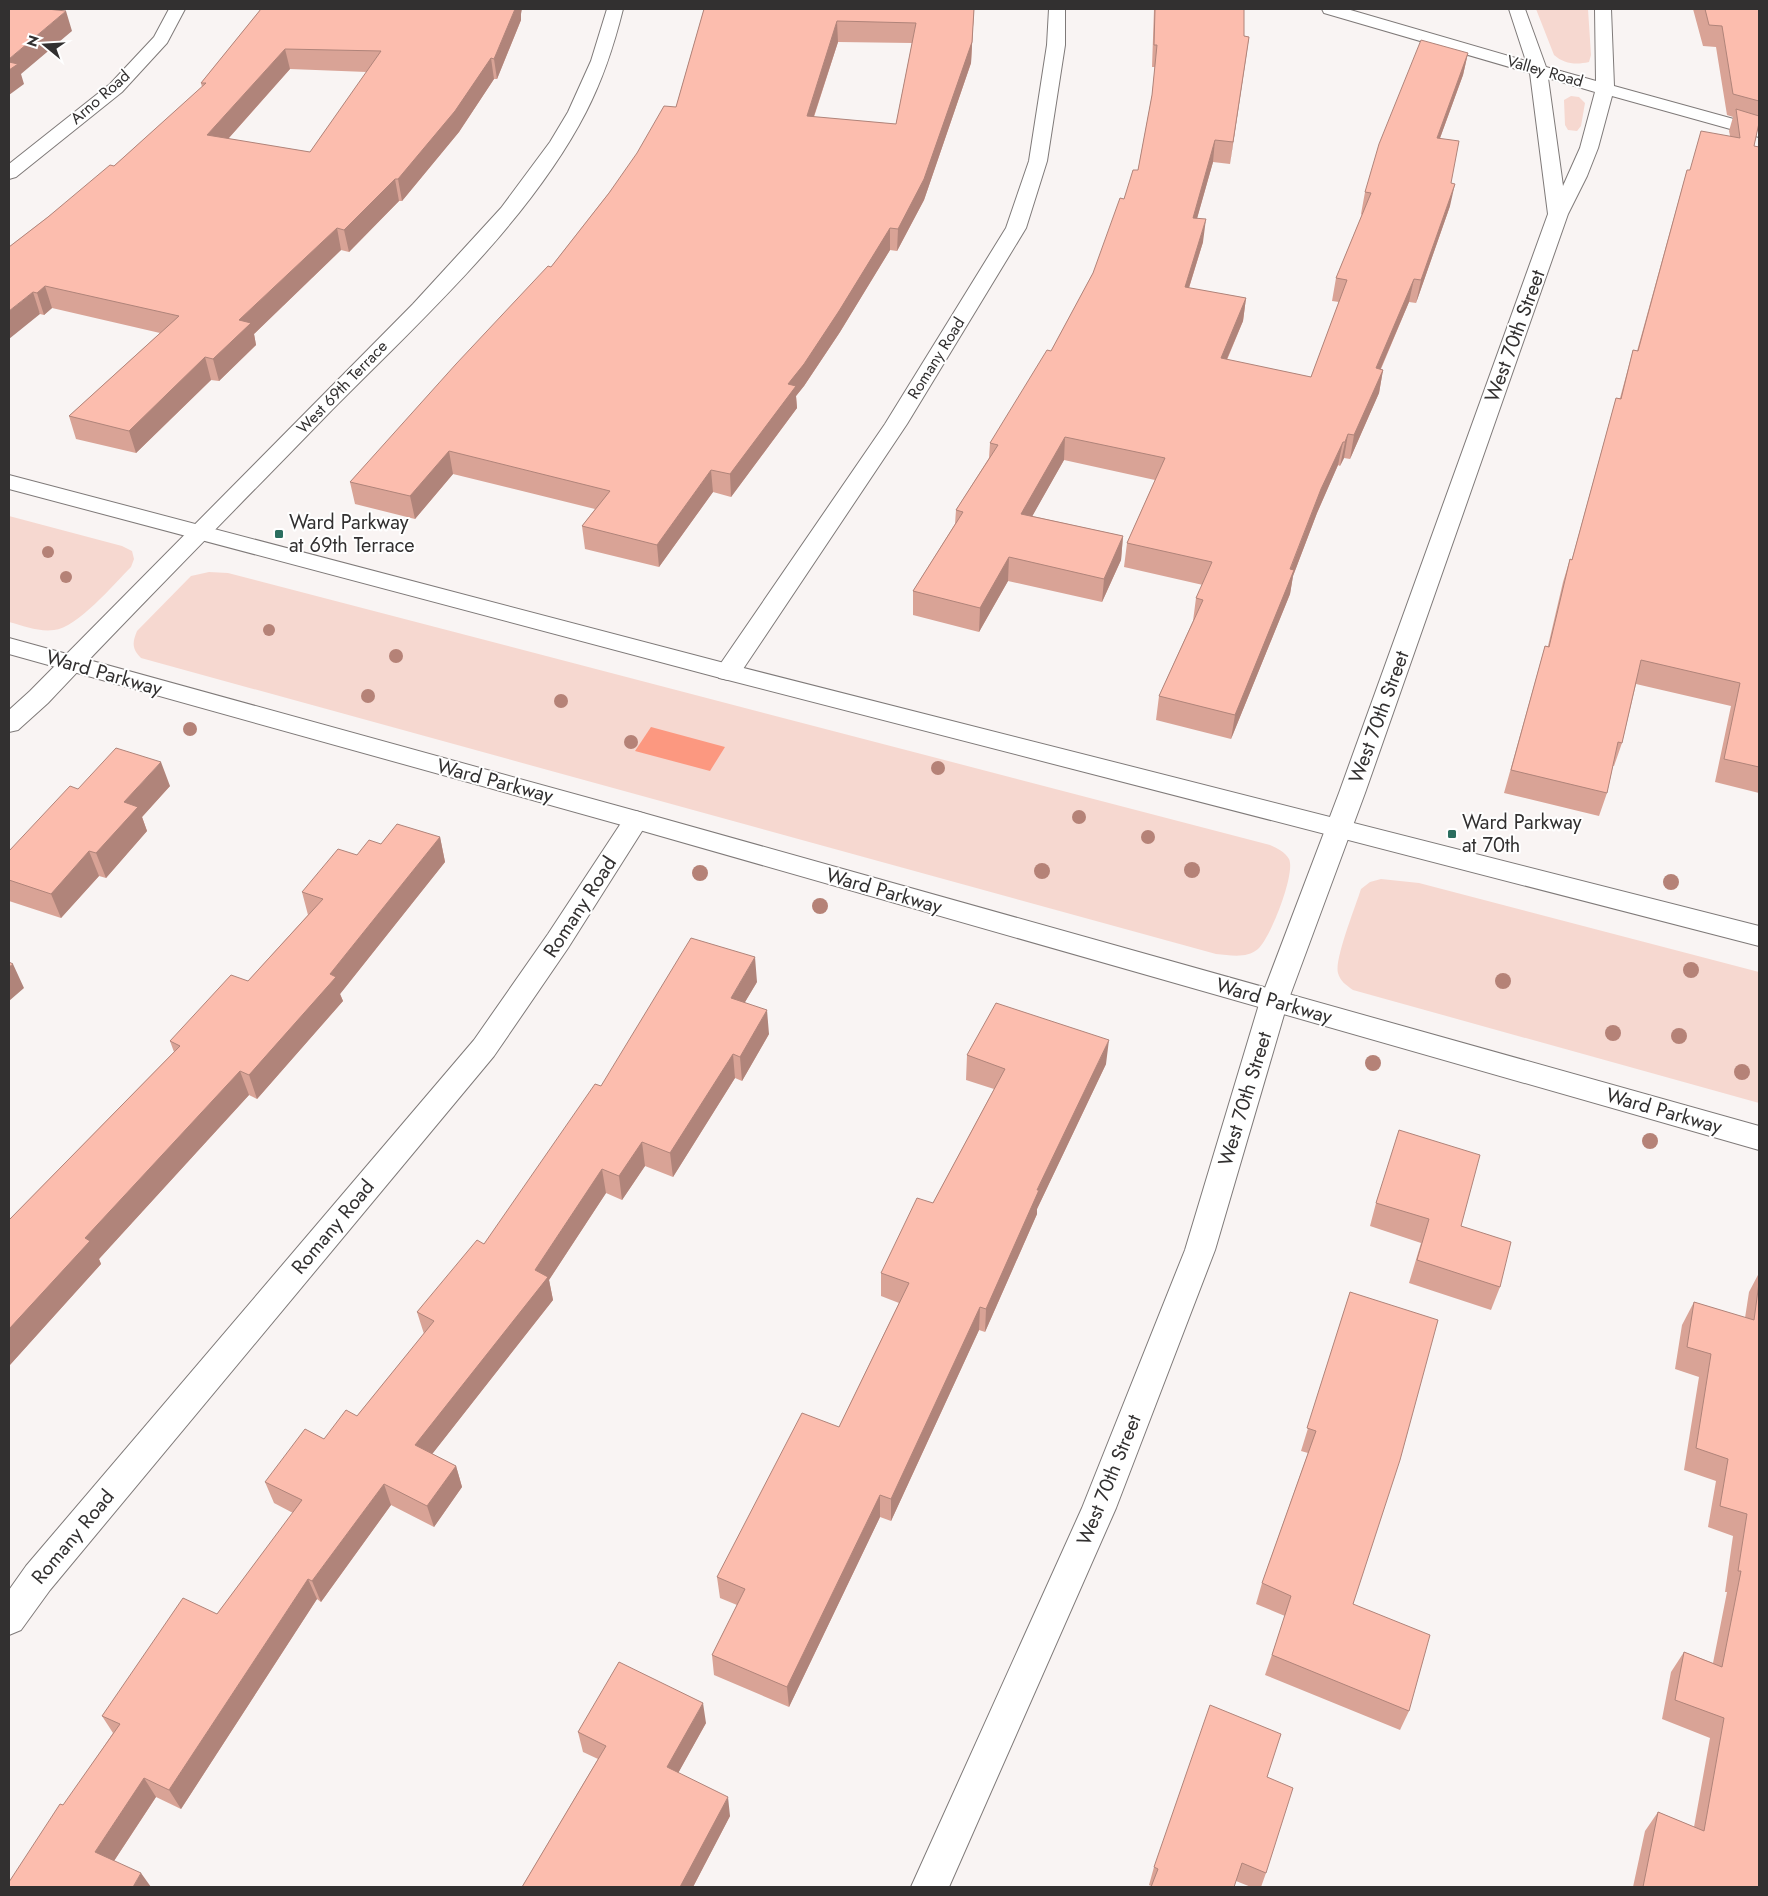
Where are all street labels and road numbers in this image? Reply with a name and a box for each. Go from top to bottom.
street label: Valley Road [1504,49,1586,93]
street label: Arno Road [65,65,135,129]
street label: West 70th Street [1478,266,1552,406]
street label: Romany Road [902,313,970,403]
street label: West 69th Terrace [291,335,393,439]
street label: Ward Parkway [43,643,166,703]
street label: West 70th Street [1342,647,1416,787]
street label: Ward Parkway [434,752,557,811]
street label: Romany Road [536,851,624,963]
street label: Ward Parkway [823,861,946,921]
street label: Ward Parkway [1213,971,1336,1031]
street label: West 70th Street [1211,1028,1279,1170]
street label: Ward Parkway [1603,1081,1726,1141]
street label: Romany Road [285,1173,381,1281]
street label: West 70th Street [1070,1410,1149,1550]
street label: Romany Road [25,1483,121,1591]

